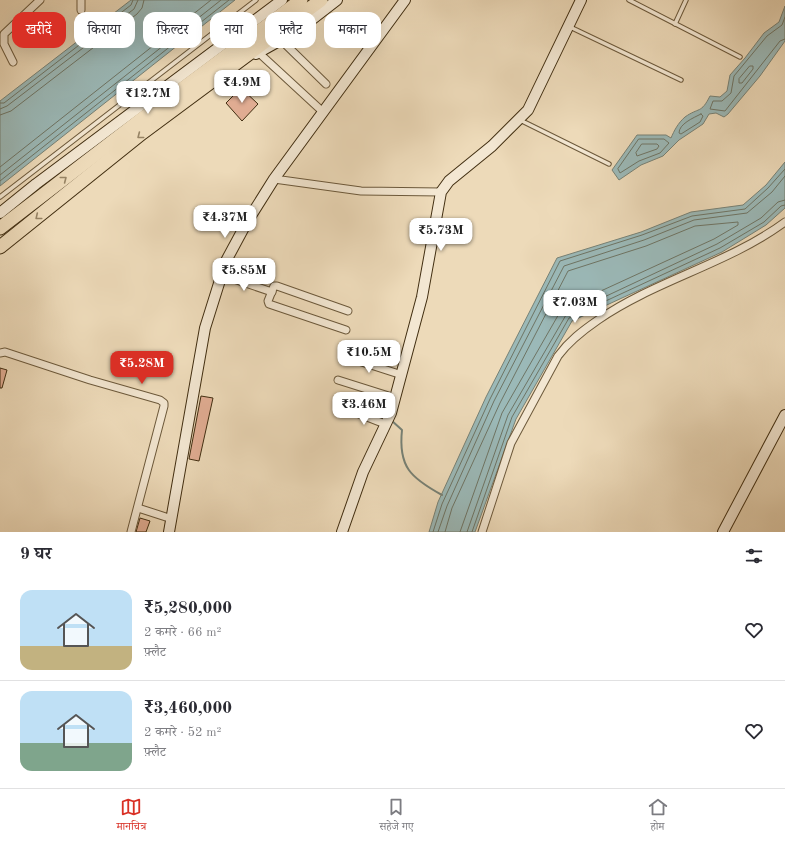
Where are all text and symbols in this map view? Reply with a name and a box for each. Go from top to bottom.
chip: खरीदें [12,12,66,48]
chip: किराया [74,12,135,48]
chip: फ़िल्टर [143,12,202,48]
chip: नया [210,12,257,48]
chip: फ़्लैट [265,12,316,48]
chip: मकान [324,12,381,48]
pin: ₹4.9M [214,70,270,104]
text: ₹4.9M [223,76,261,89]
pin: ₹12.7M [115,81,181,115]
text: ₹12.7M [125,87,171,100]
one-way arrow [137,131,144,138]
one-way arrow [60,176,67,183]
pin: ₹4.37M [192,205,258,239]
text: ₹4.37M [202,211,248,224]
one-way arrow [35,212,42,219]
pin: ₹5.73M [408,218,474,252]
text: ₹5.73M [418,224,464,237]
pin: ₹5.85M [211,258,277,292]
text: ₹5.85M [221,264,267,277]
pin: ₹7.03M [542,290,608,324]
text: ₹7.03M [552,296,598,309]
pin: ₹10.5M [336,340,402,374]
text: ₹10.5M [346,346,392,359]
pin: ₹5.28M [109,351,175,385]
text: ₹5.28M [119,357,165,370]
pin: ₹3.46M [331,392,397,426]
text: ₹3.46M [341,398,387,411]
icon: filters [743,545,765,567]
text: 9 घर [20,546,52,563]
text: ₹5,280,000 [144,600,232,617]
icon: home [52,606,100,654]
icon: heart [743,619,765,641]
text: 2 कमरे · 66 m² [144,626,221,639]
text: फ़्लैट [144,646,166,659]
text: ₹3,460,000 [144,700,232,717]
icon: home [52,707,100,755]
icon: heart [743,720,765,742]
text: 2 कमरे · 52 m² [144,726,221,739]
text: फ़्लैट [144,746,166,759]
tab: मानचित्र [116,796,146,837]
tab: सहेजे गए [379,796,414,837]
tab: होम [647,796,669,837]

